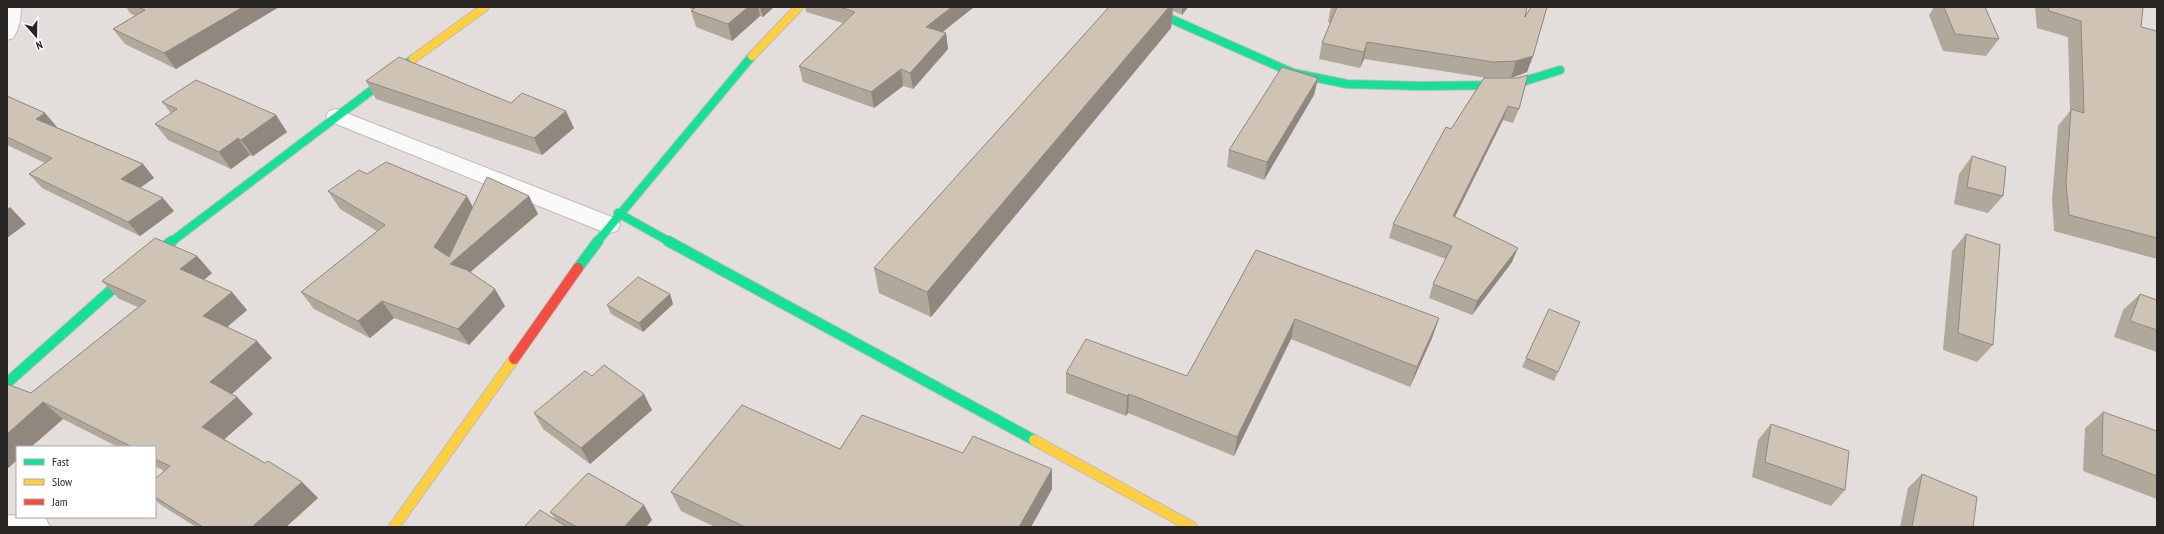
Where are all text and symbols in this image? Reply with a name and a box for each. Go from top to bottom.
north arrow [16,16,56,56]
text: N [34,38,45,53]
legend [16,446,156,518]
text: Fast [52,454,70,469]
text: Slow [52,474,73,489]
text: Jam [51,494,68,509]

